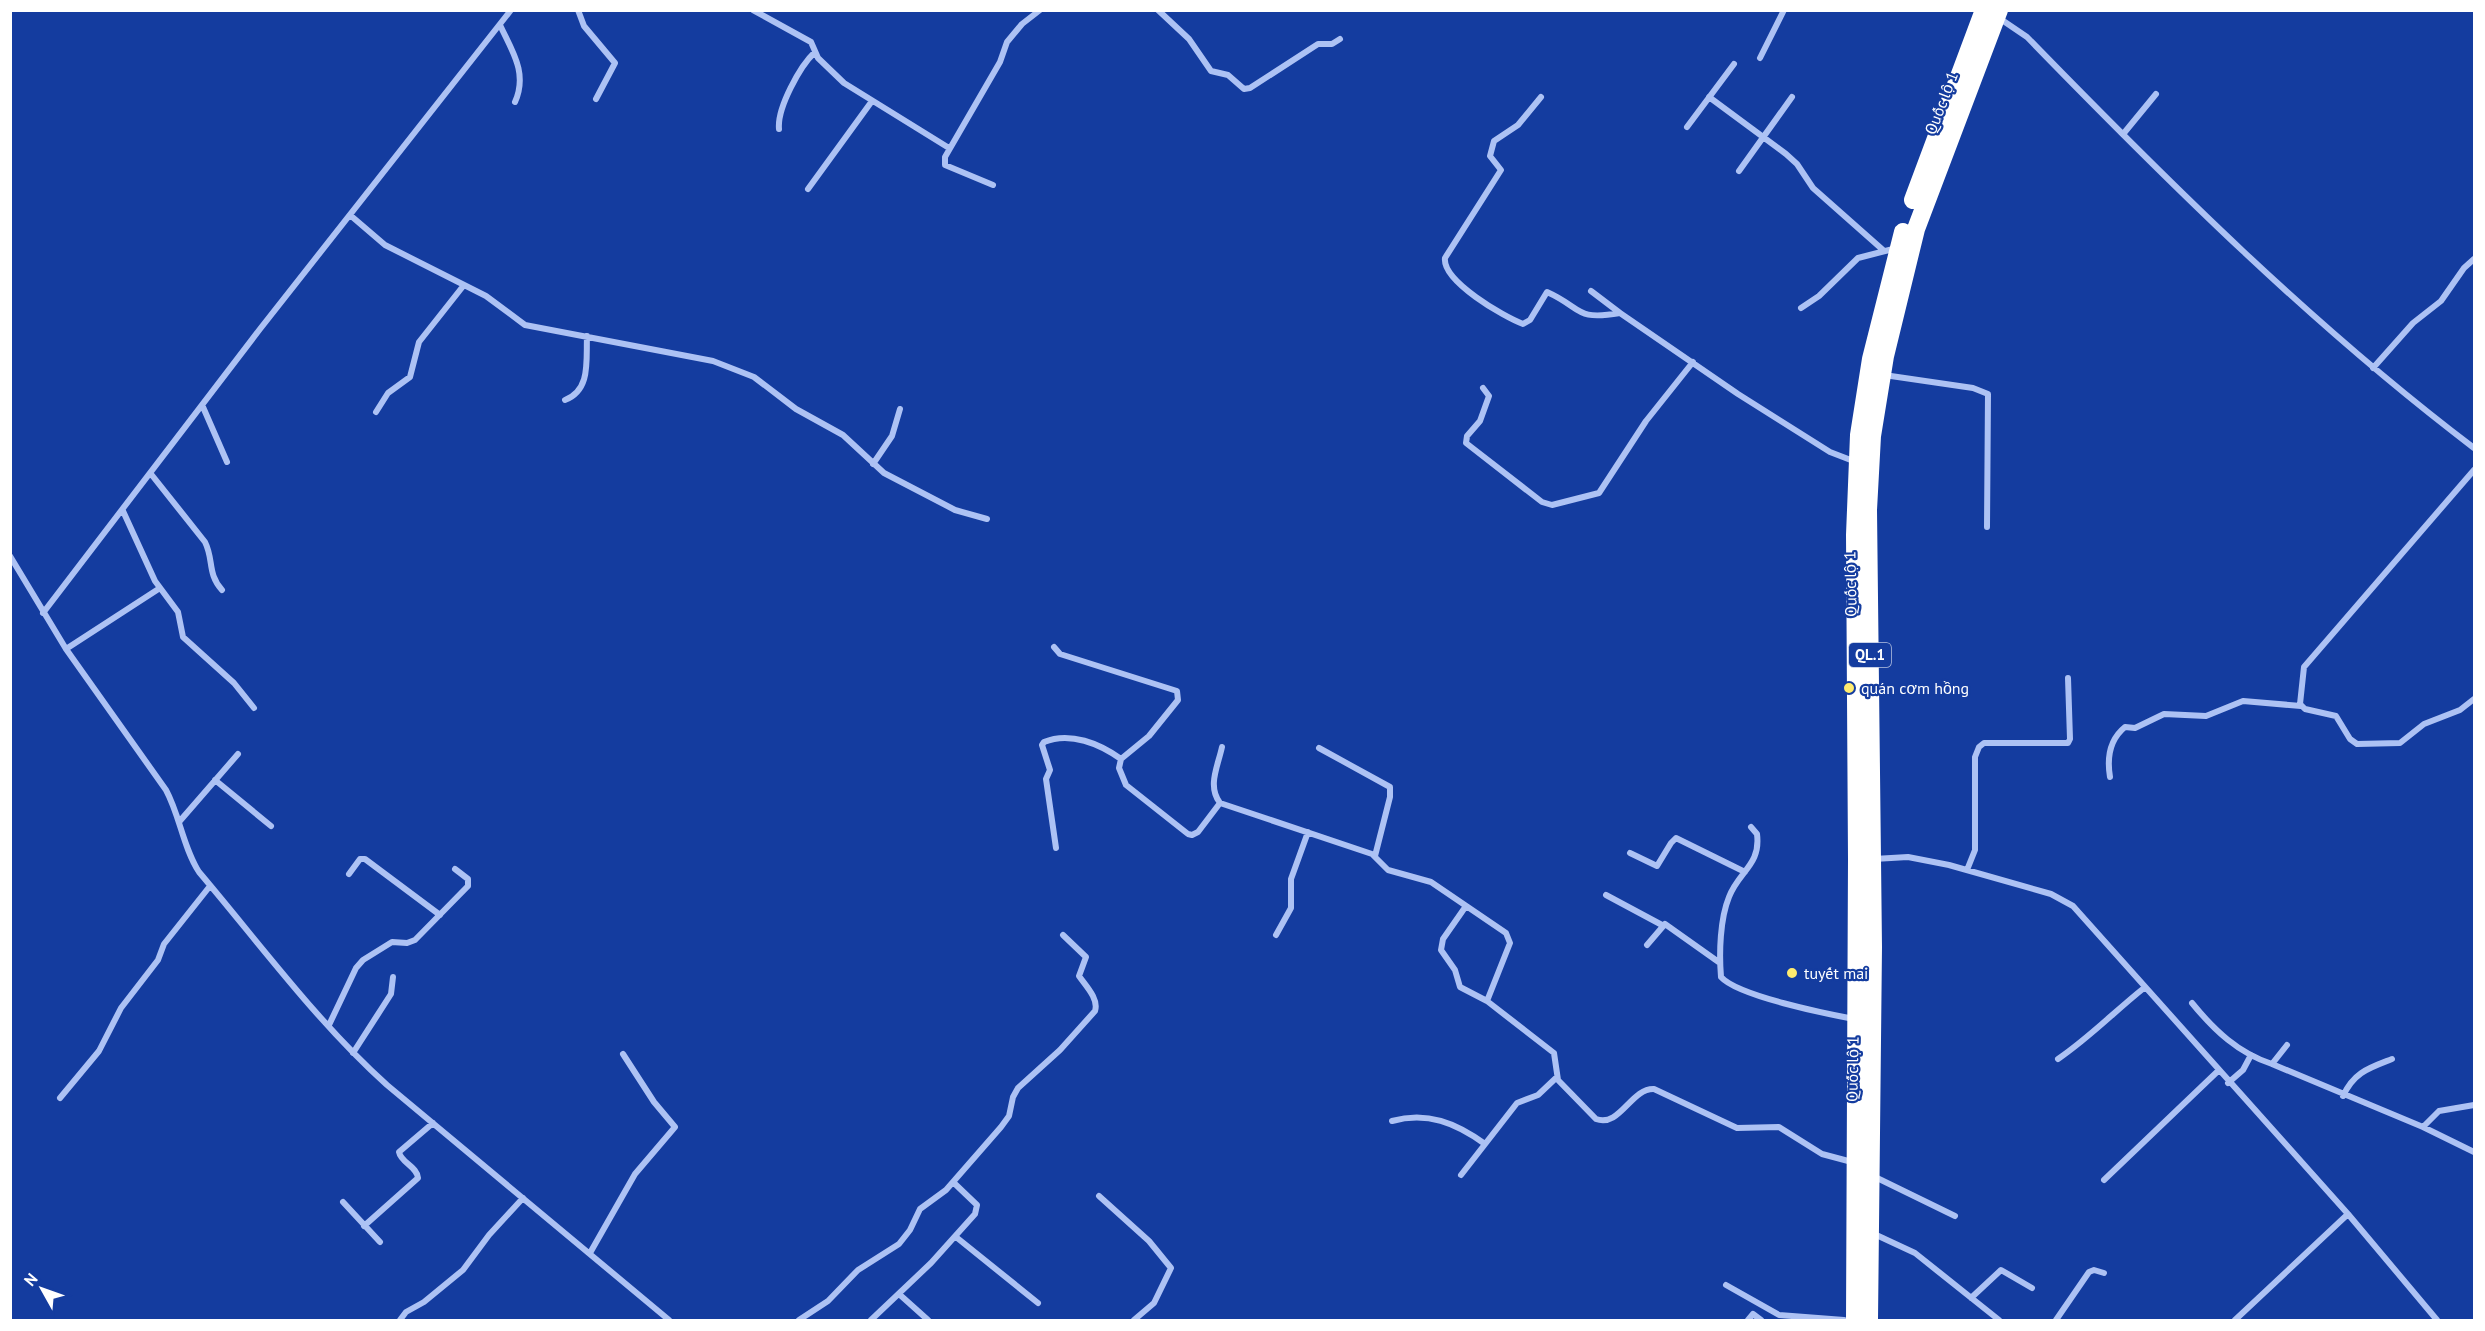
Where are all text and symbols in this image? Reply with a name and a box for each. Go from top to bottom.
street label: Quốc lộ 1 [1920,69,1962,137]
street label: Quốc lộ 1 [1839,551,1861,617]
road number: QL.1 [1849,643,1891,667]
place label: quán cơm hồng [1861,678,1969,698]
marker: quán cơm hồng [1842,681,1856,695]
place label: tuyết mai [1804,963,1868,983]
marker: tuyết mai [1785,966,1799,980]
street label: Quốc lộ 1 [1841,1036,1863,1102]
north arrow [12,1259,72,1319]
text: N [19,1269,42,1290]

